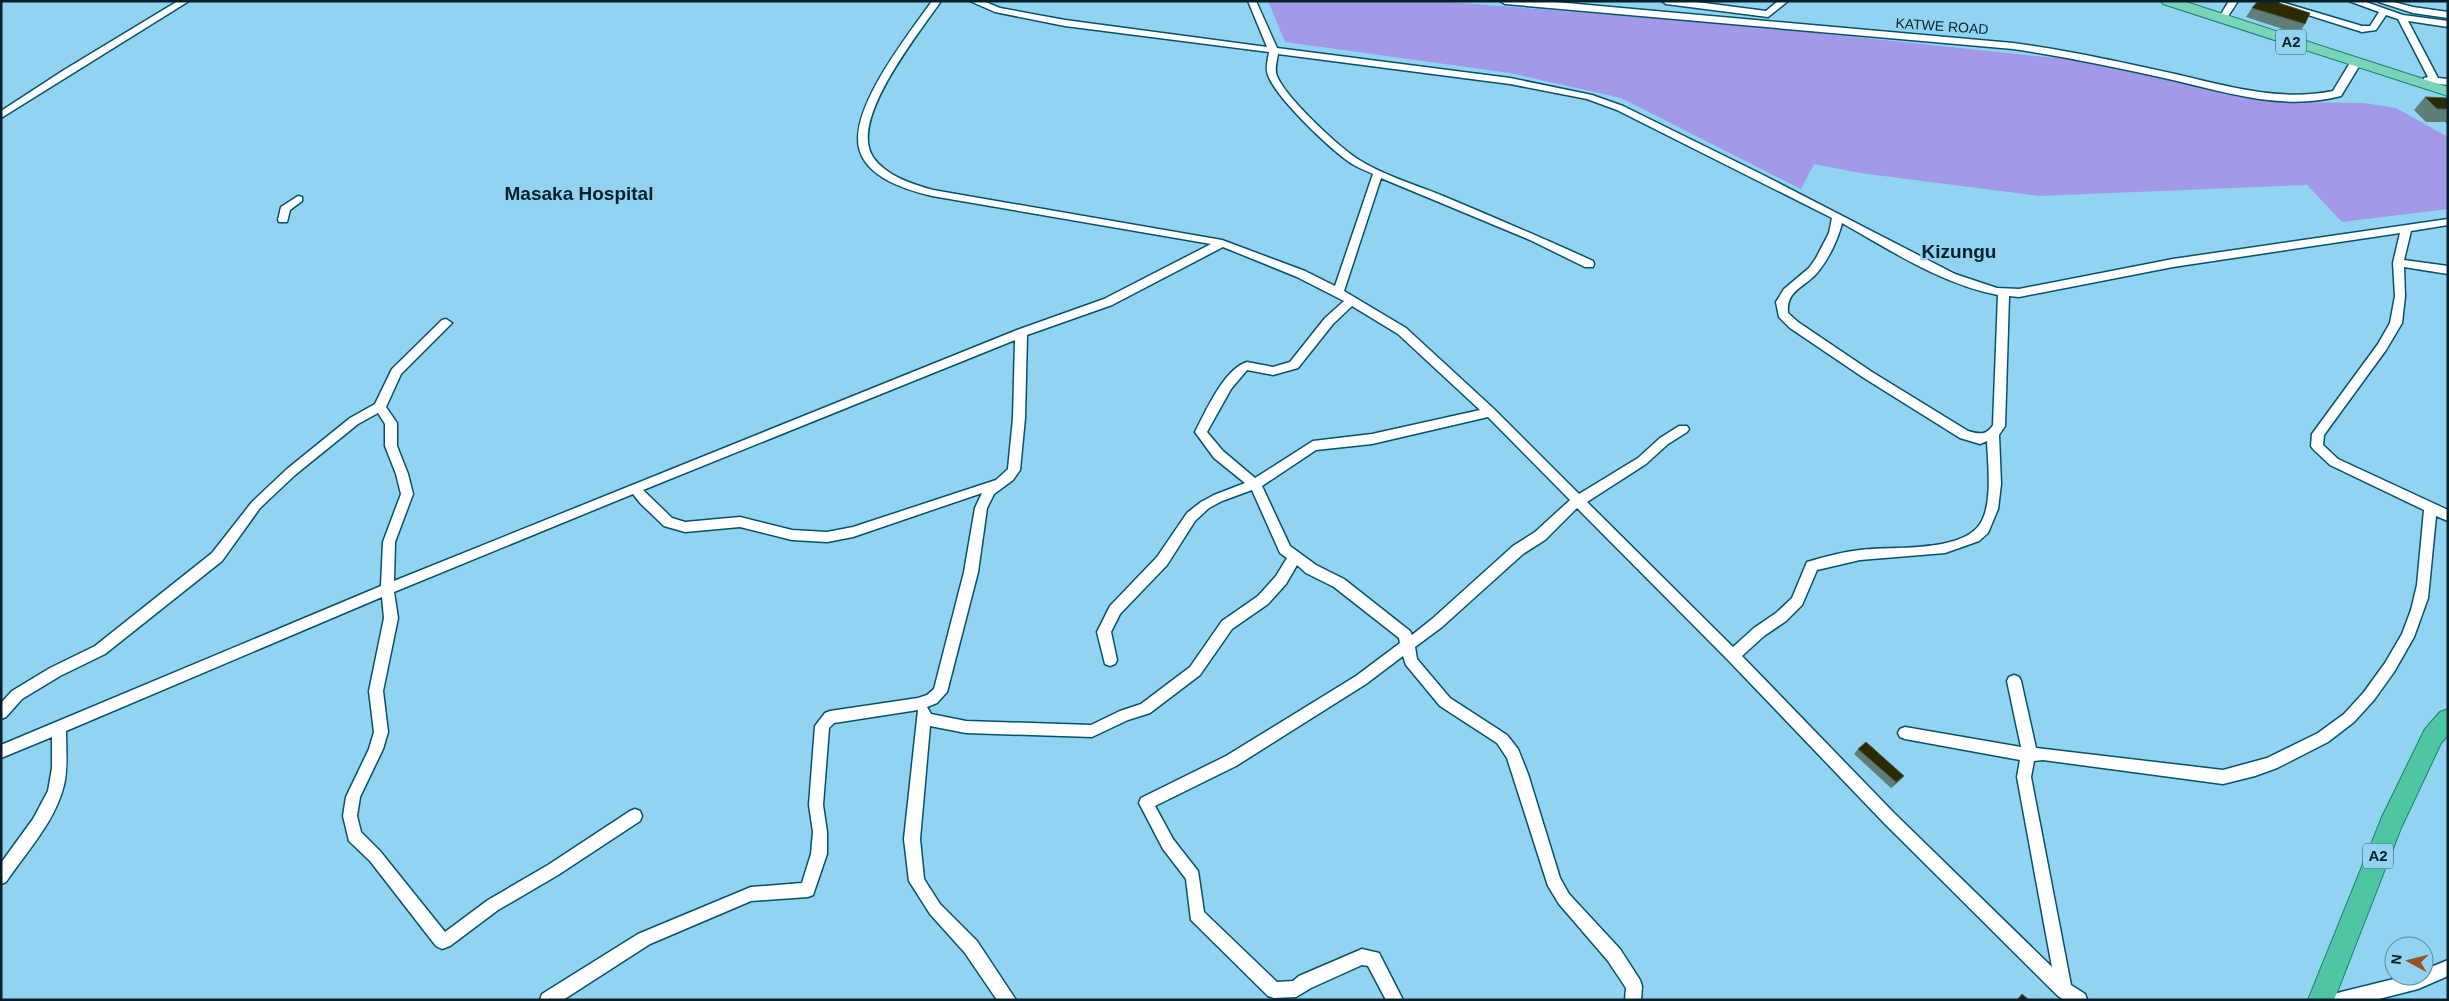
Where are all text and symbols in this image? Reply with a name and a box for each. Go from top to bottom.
street label: KATWE ROAD [1895,15,1989,37]
road number: A2 [2276,30,2306,54]
district label: Masaka Hospital [505,183,653,204]
district label: Kizungu [1922,241,1996,262]
road number: A2 [2363,844,2393,868]
north arrow [2384,936,2434,986]
text: N [2388,953,2405,965]

